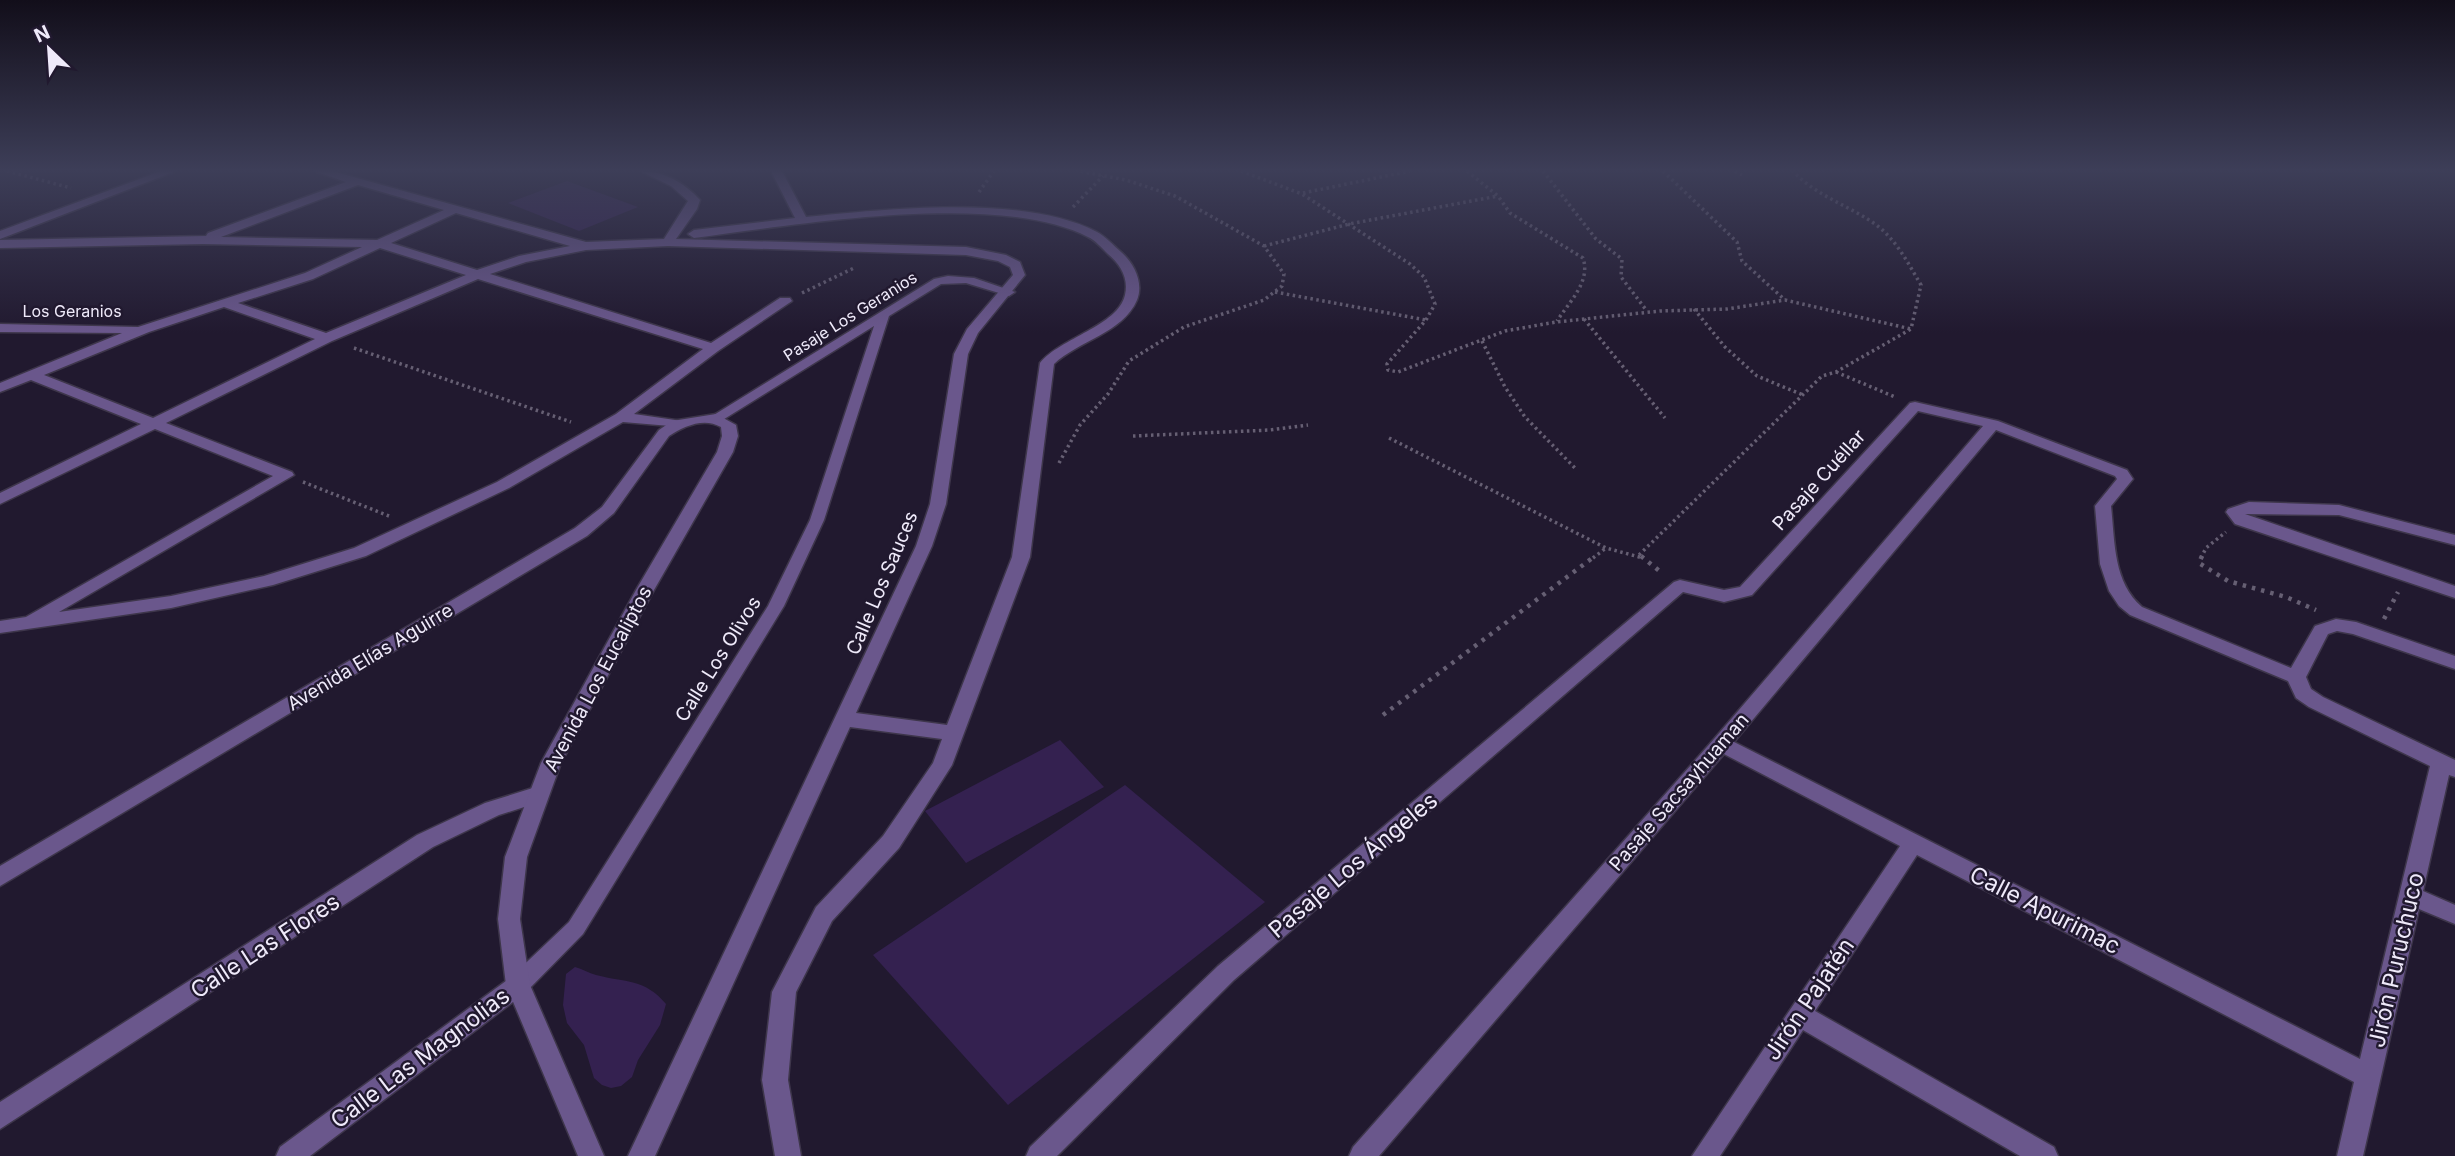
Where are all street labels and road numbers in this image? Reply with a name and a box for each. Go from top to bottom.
street label: Pasaje Los Geranios [780,267,920,365]
street label: Los Geranios [22,301,122,321]
street label: Pasaje Cuéllar [1768,425,1870,535]
street label: Calle Los Sauces [841,508,923,658]
street label: Avenida Los Eucaliptos [539,582,657,776]
street label: Calle Los Olivos [670,592,766,726]
street label: Avenida Elías Aguirre [283,598,457,716]
street label: Pasaje Sacsayhuaman [1604,709,1754,875]
street label: Pasaje Los Ángeles [1263,786,1443,944]
street label: Calle Apurimac [1965,860,2125,960]
street label: Jirón Puruchuco [2362,870,2430,1050]
street label: Calle Las Flores [185,887,345,1005]
street label: Jirón Pajatén [1758,933,1860,1065]
street label: Calle Las Magnolias [325,982,515,1134]

